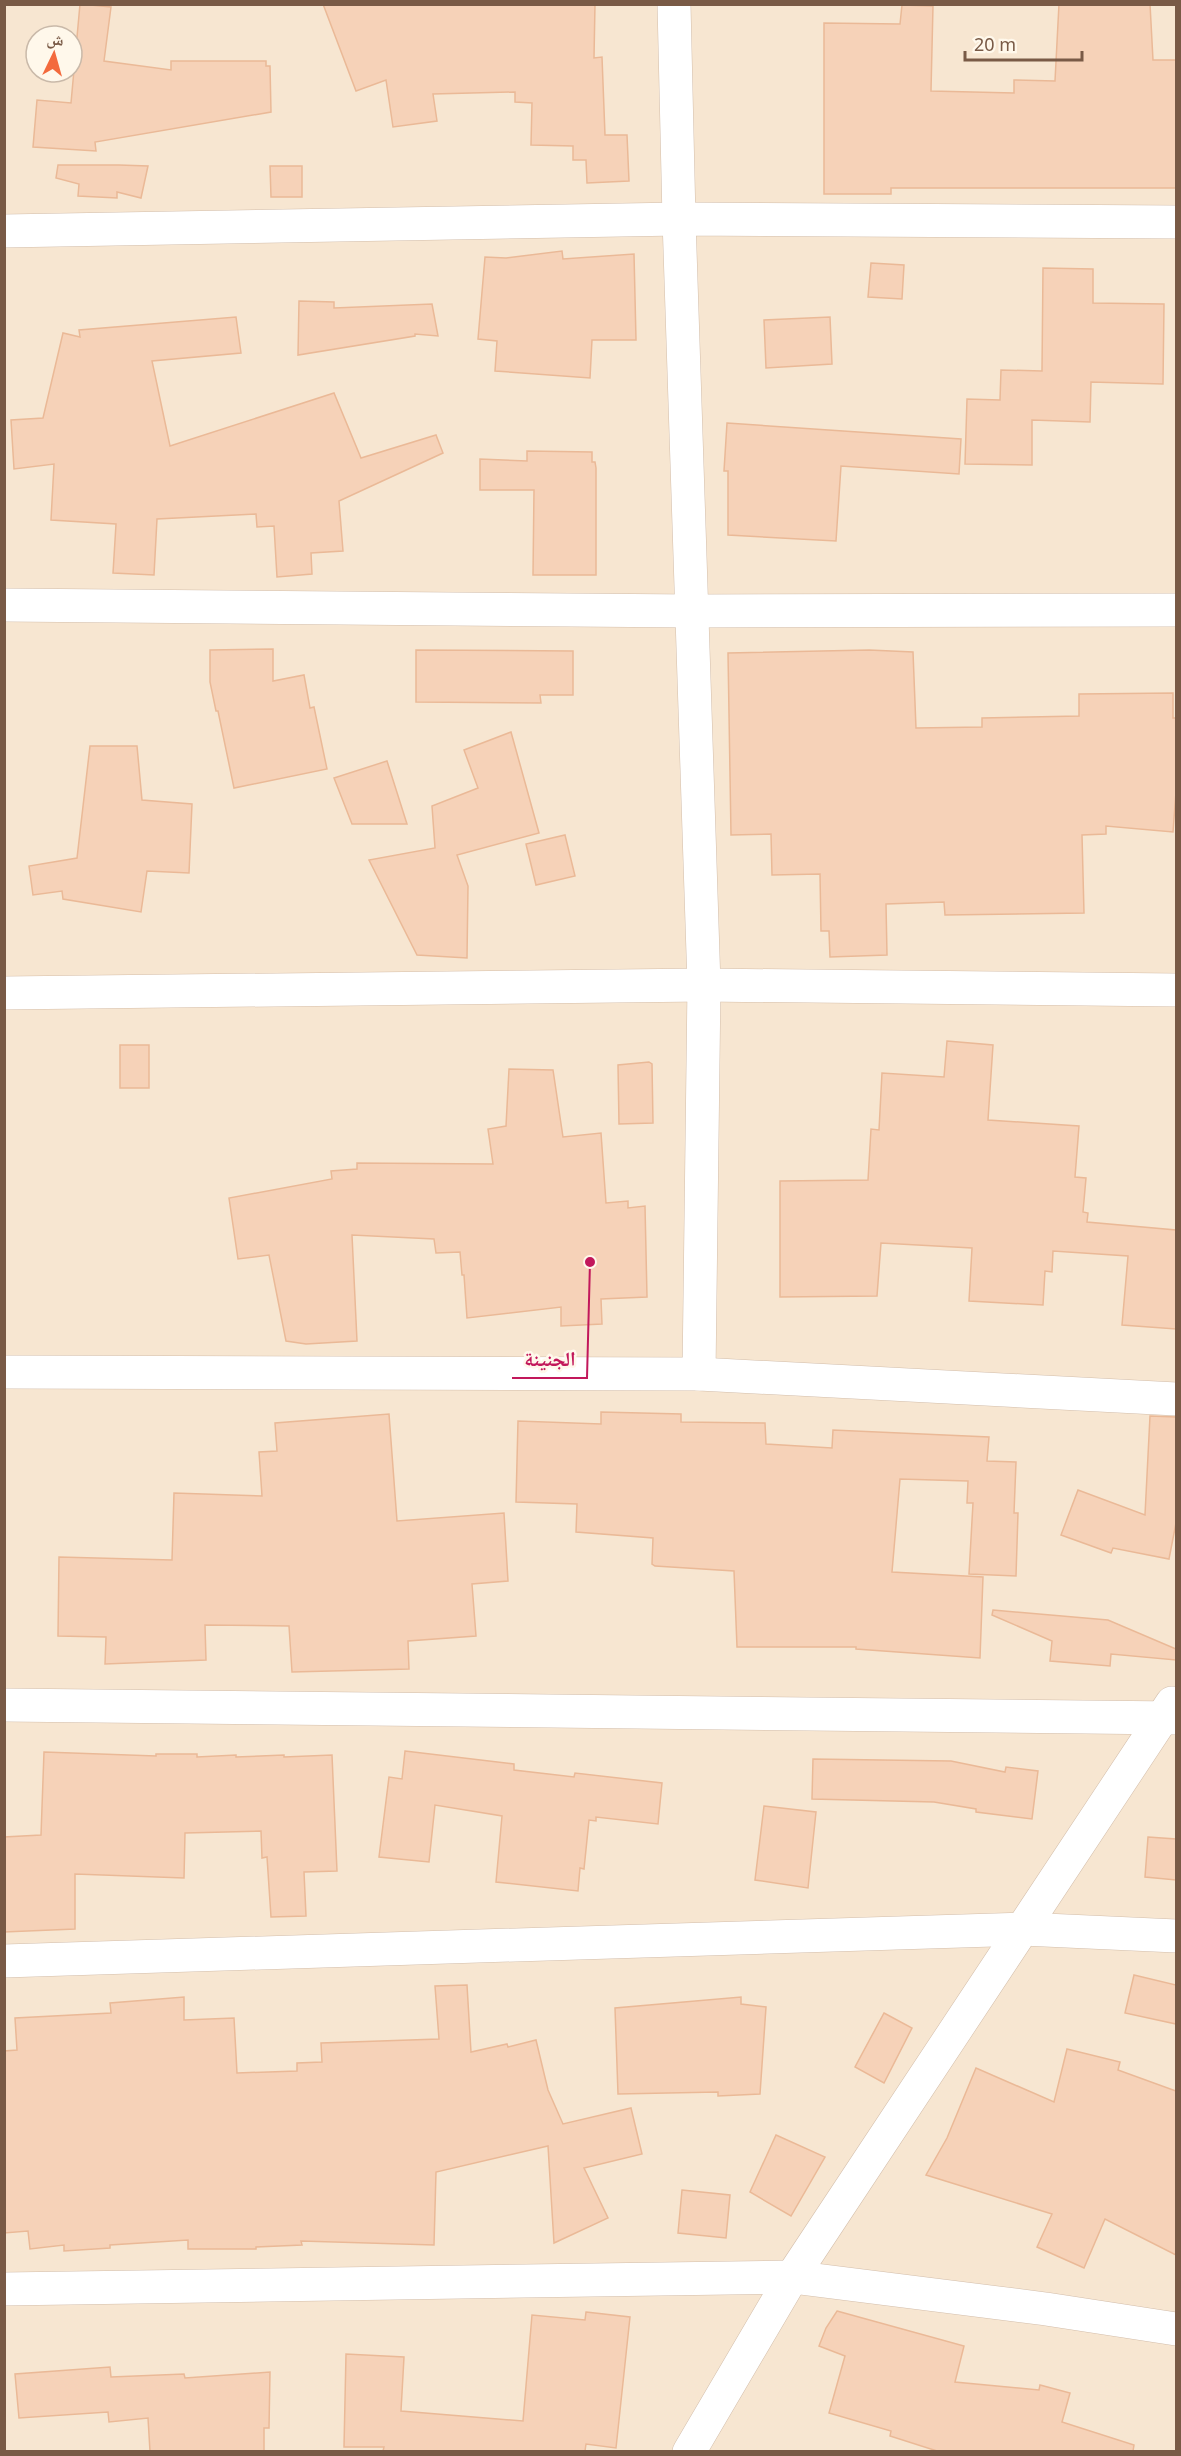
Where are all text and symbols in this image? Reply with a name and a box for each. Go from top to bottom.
north arrow [24,24,84,84]
scale bar [965,24,1082,62]
text: ش [46,27,65,51]
text: 20 m [974,32,1016,56]
callout: الجنينة [512,1340,587,1378]
text: الجنينة [524,1345,576,1372]

